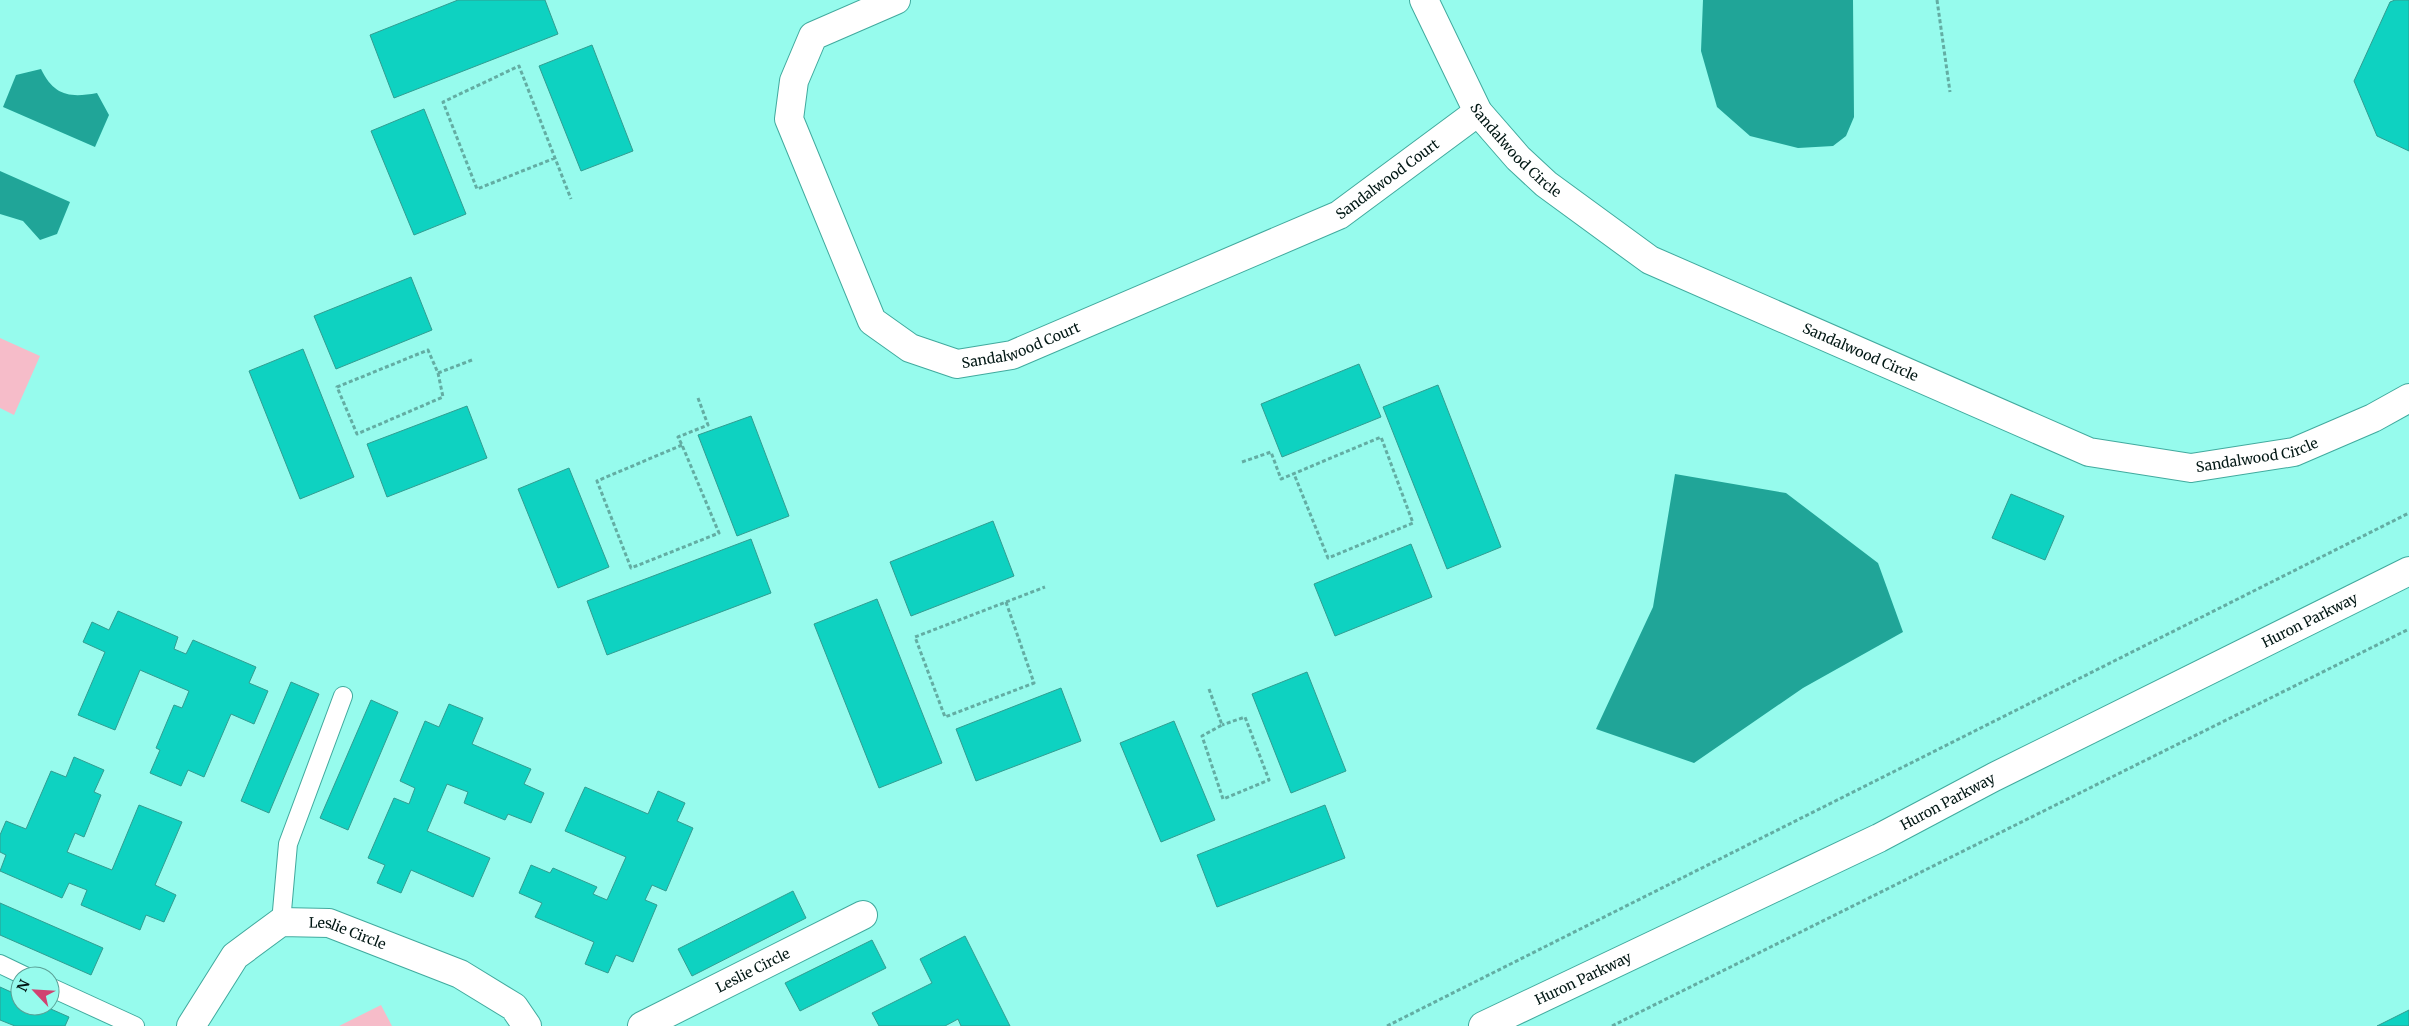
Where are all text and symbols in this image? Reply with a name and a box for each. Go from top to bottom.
street label: Sandalwood Circle [1466,100,1565,201]
street label: Sandalwood Court [1332,135,1443,223]
street label: Sandalwood Court [960,318,1083,372]
street label: Sandalwood Circle [1800,319,1921,385]
street label: Sandalwood Circle [2195,434,2321,476]
street label: Huron Parkway [2259,589,2361,652]
street label: Huron Parkway [1897,769,1999,834]
street label: Leslie Circle [309,914,389,953]
street label: Leslie Circle [713,944,793,996]
street label: Huron Parkway [1532,947,1635,1009]
north arrow [10,966,60,1016]
text: N [13,977,34,994]

